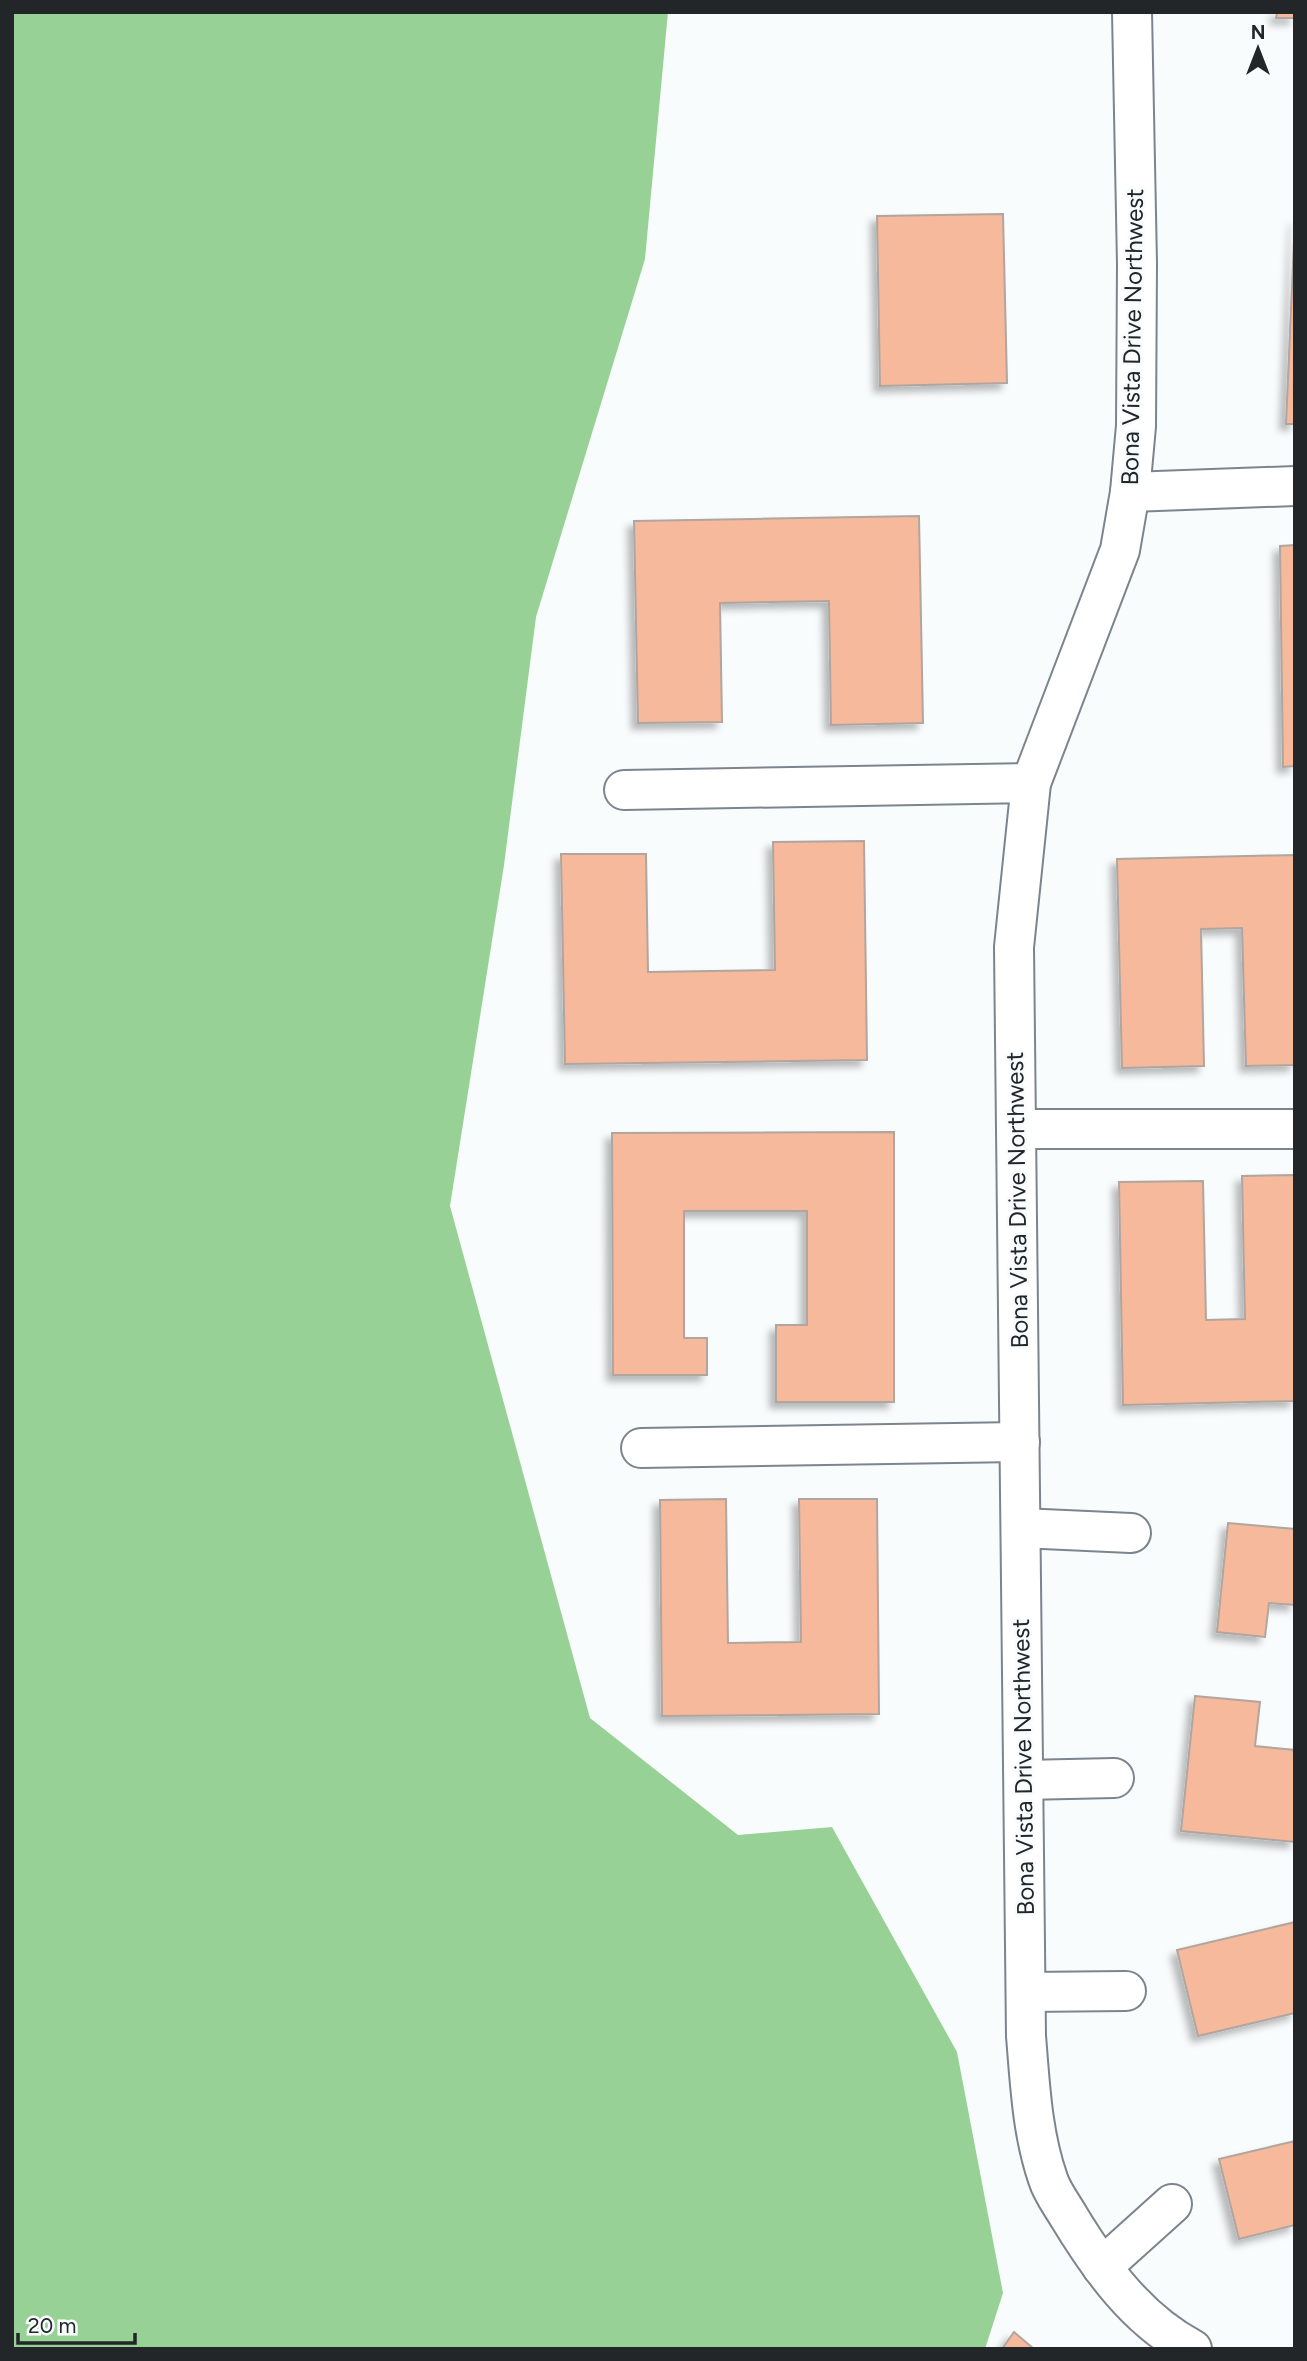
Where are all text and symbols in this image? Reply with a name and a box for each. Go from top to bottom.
north arrow [1223,14,1293,84]
text: N [1251,21,1265,44]
street label: Bona Vista Drive Northwest [1115,188,1149,486]
street label: Bona Vista Drive Northwest [1000,1051,1034,1349]
street label: Bona Vista Drive Northwest [1006,1618,1040,1916]
scale bar [18,2302,135,2346]
text: 20 m [28,2313,76,2338]

